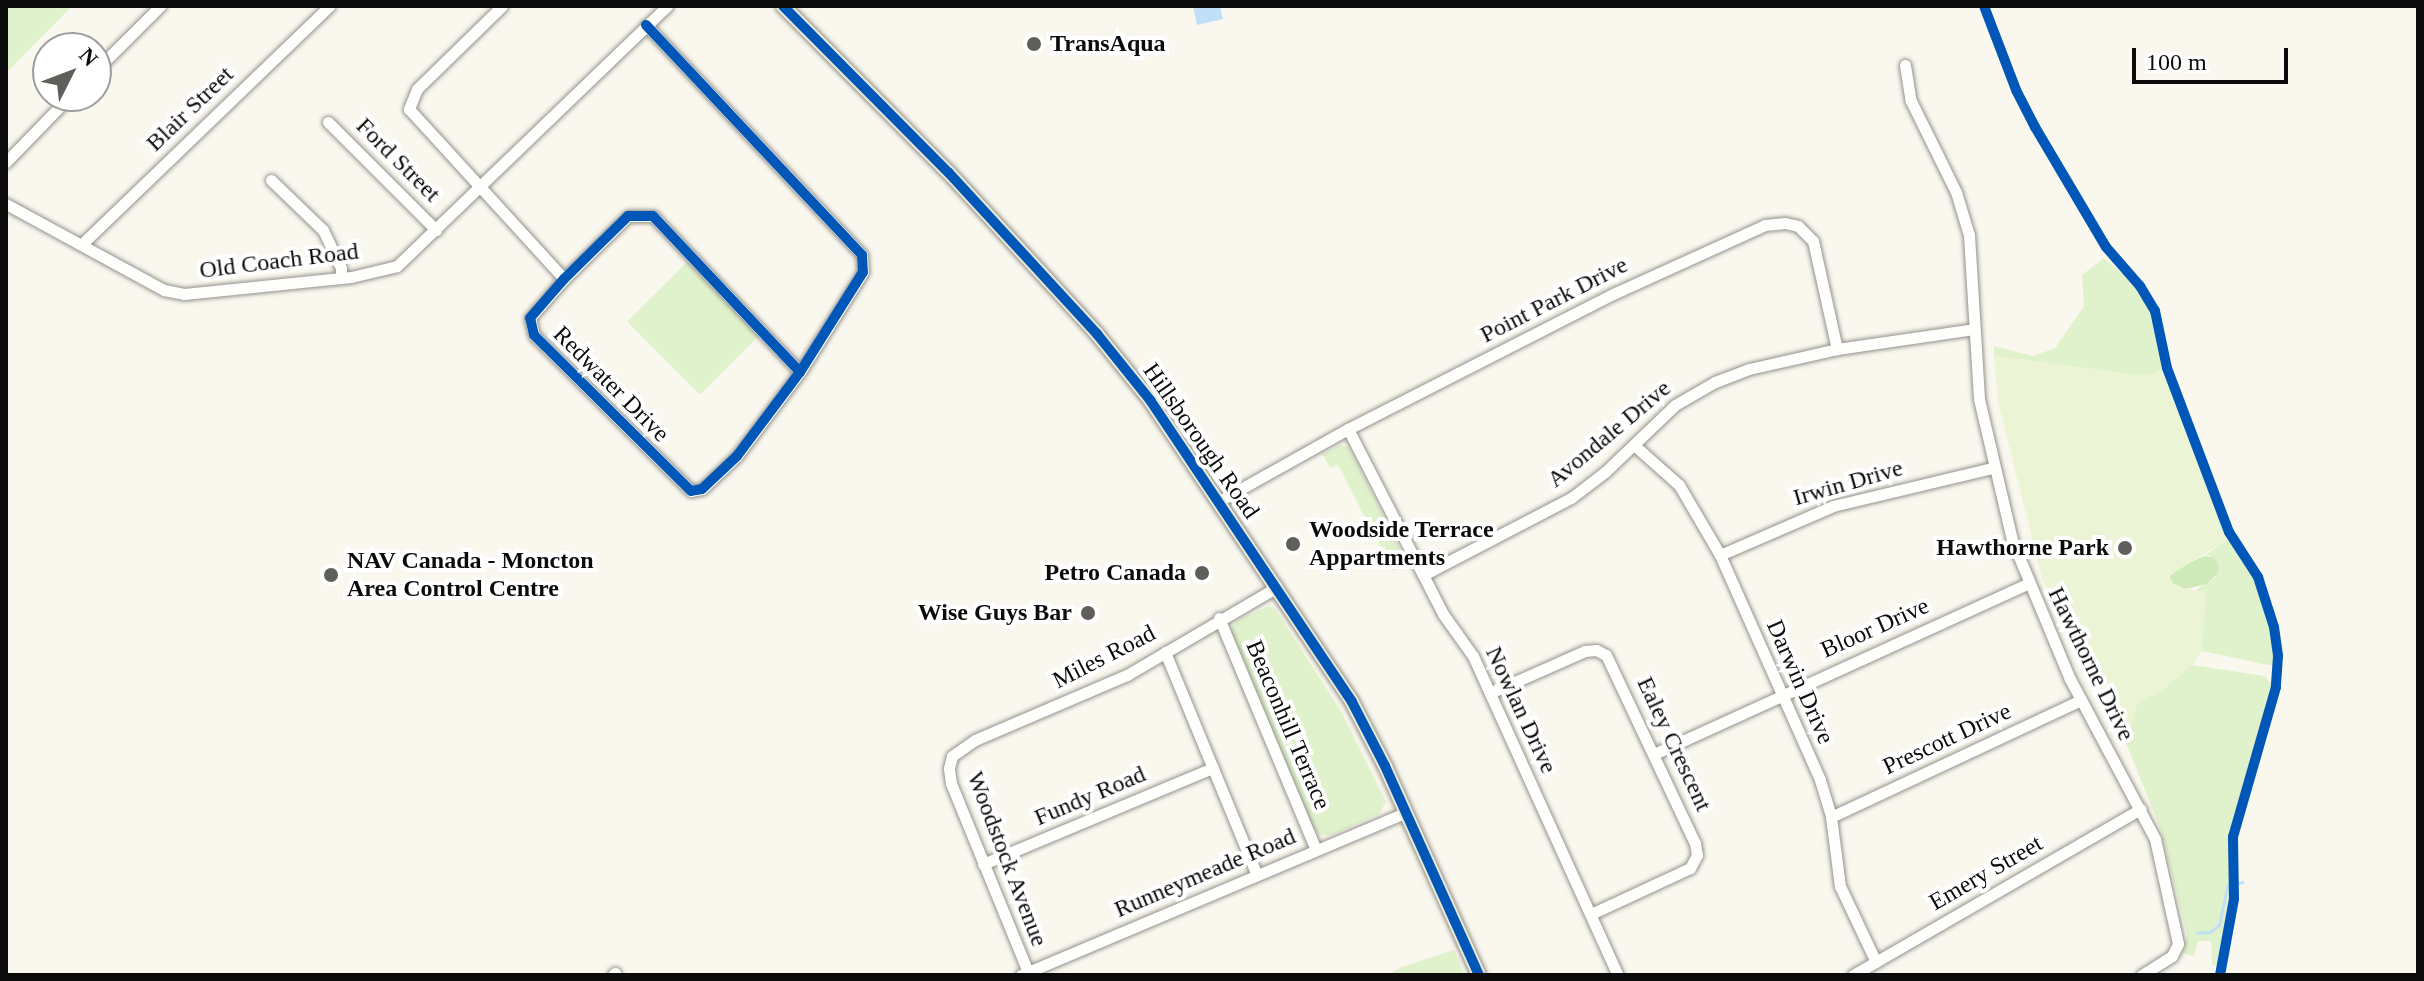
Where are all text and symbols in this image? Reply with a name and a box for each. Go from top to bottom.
place label: TransAqua [1050,30,1166,58]
north arrow [32,32,112,112]
scale bar [2136,32,2292,82]
marker: TransAqua [1025,35,1043,53]
text: N [74,43,103,71]
text: 100 m [2146,49,2207,75]
street label: Blair Street [140,60,240,158]
street label: Ford Street [350,112,446,208]
street label: Old Coach Road [198,237,360,285]
street label: Point Park Drive [1476,251,1632,349]
street label: Redwater Drive [547,320,675,448]
street label: Hillsborough Road [1137,358,1265,524]
street label: Avondale Drive [1541,374,1677,494]
street label: Irwin Drive [1790,454,1906,512]
place label: Woodside Terrace Appartments [1309,516,1494,572]
place label: Hawthorne Park [1936,534,2109,562]
marker: Woodside Terrace Appartments [1284,535,1302,553]
marker: Hawthorne Park [2116,539,2134,557]
place label: NAV Canada - Moncton Area Control Centre [347,547,594,603]
place label: Petro Canada [1044,559,1186,587]
marker: Petro Canada [1193,564,1211,582]
marker: NAV Canada - Moncton Area Control Centre [322,566,340,584]
street label: Hawthorne Drive [2041,583,2141,745]
street label: Bloor Drive [1816,591,1934,665]
place label: Wise Guys Bar [918,599,1072,627]
marker: Wise Guys Bar [1079,604,1097,622]
street label: Darwin Drive [1760,616,1840,748]
street label: Miles Road [1048,619,1160,695]
street label: Beaconhill Terrace [1239,636,1337,814]
street label: Nowlan Drive [1479,642,1563,778]
street label: Ealey Crescent [1630,672,1718,816]
street label: Prescott Drive [1878,697,2016,781]
street label: Fundy Road [1030,760,1150,832]
street label: Woodstock Avenue [960,767,1054,951]
street label: Runneymeade Road [1110,822,1300,924]
street label: Emery Street [1924,829,2048,917]

